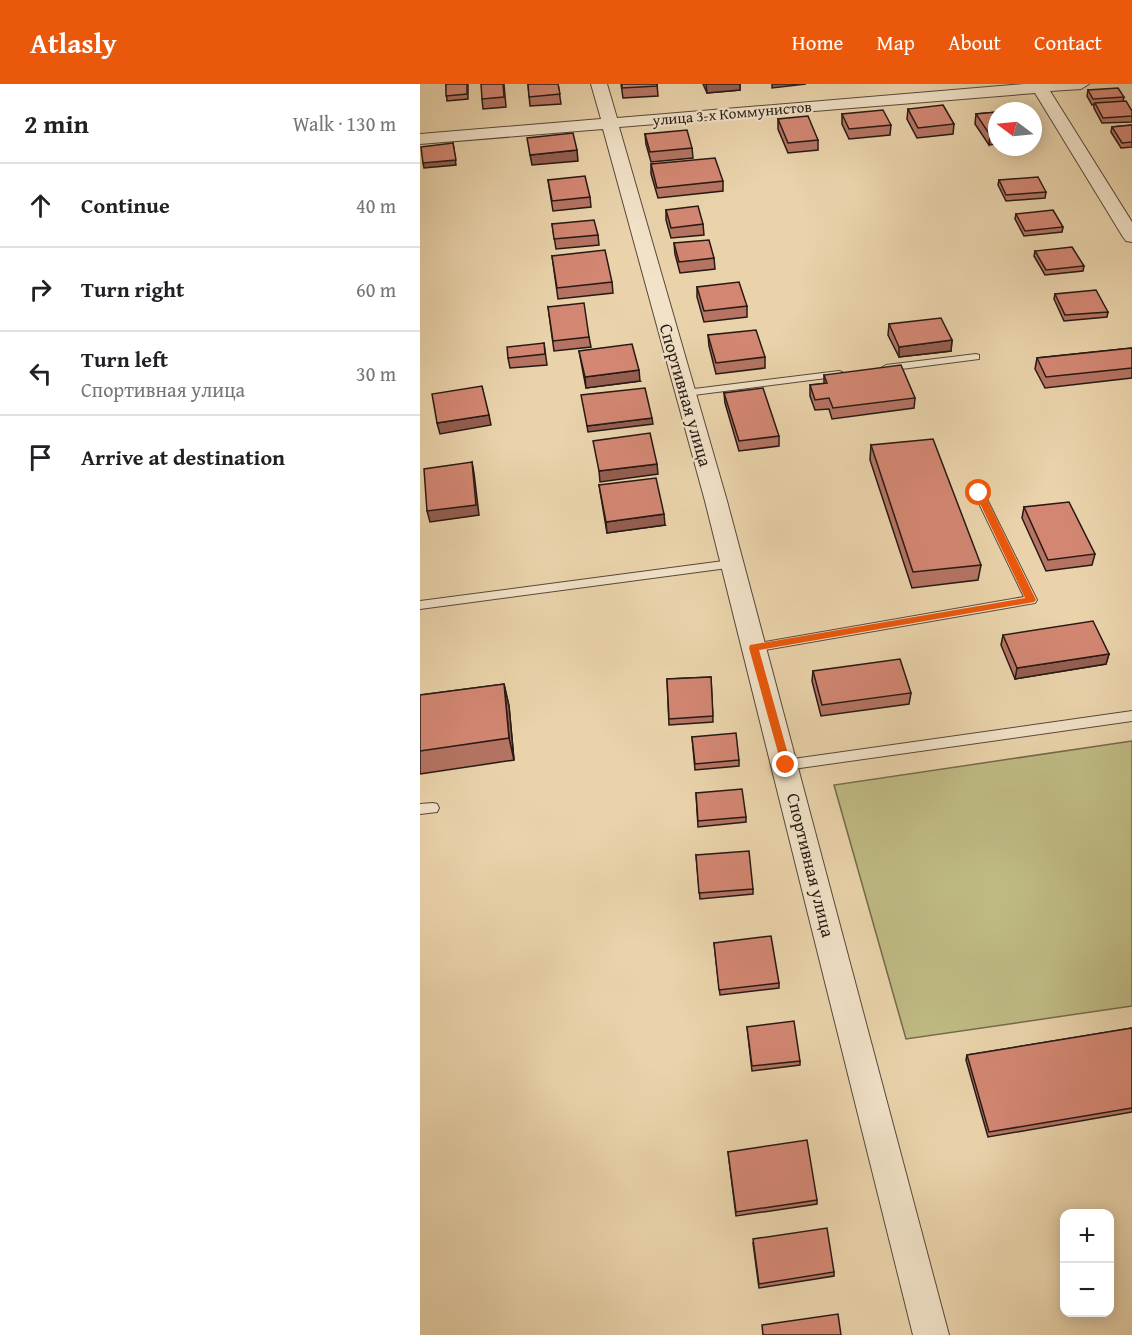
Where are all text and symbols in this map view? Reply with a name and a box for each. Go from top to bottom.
text: Atlasly [30,22,117,63]
text: Home [792,27,843,58]
text: Map [876,27,915,58]
text: About [948,27,1001,58]
text: Contact [1034,27,1102,58]
street label: улица 3-х Коммунистов [651,96,812,130]
north arrow [988,102,1042,156]
text: 2 min [24,104,89,143]
text: Walk · 130 m [293,109,396,138]
icon: ahead [24,189,57,222]
text: Continue [81,189,170,221]
text: 40 m [356,191,396,220]
icon: right [24,273,57,306]
text: Turn right [81,273,184,305]
text: 60 m [356,275,396,304]
street label: Спортивная улица [653,320,719,470]
text: Turn left [81,343,168,375]
icon: left [24,357,57,390]
text: 30 m [356,359,396,388]
text: Спортивная улица [81,375,245,404]
icon: arrive [24,441,57,474]
text: Arrive at destination [81,441,285,473]
route start [965,479,991,505]
route end [772,751,798,777]
street label: Спортивная улица [780,790,842,940]
map controls [1060,1209,1114,1317]
button: + [1060,1209,1114,1263]
button: − [1060,1263,1114,1317]

